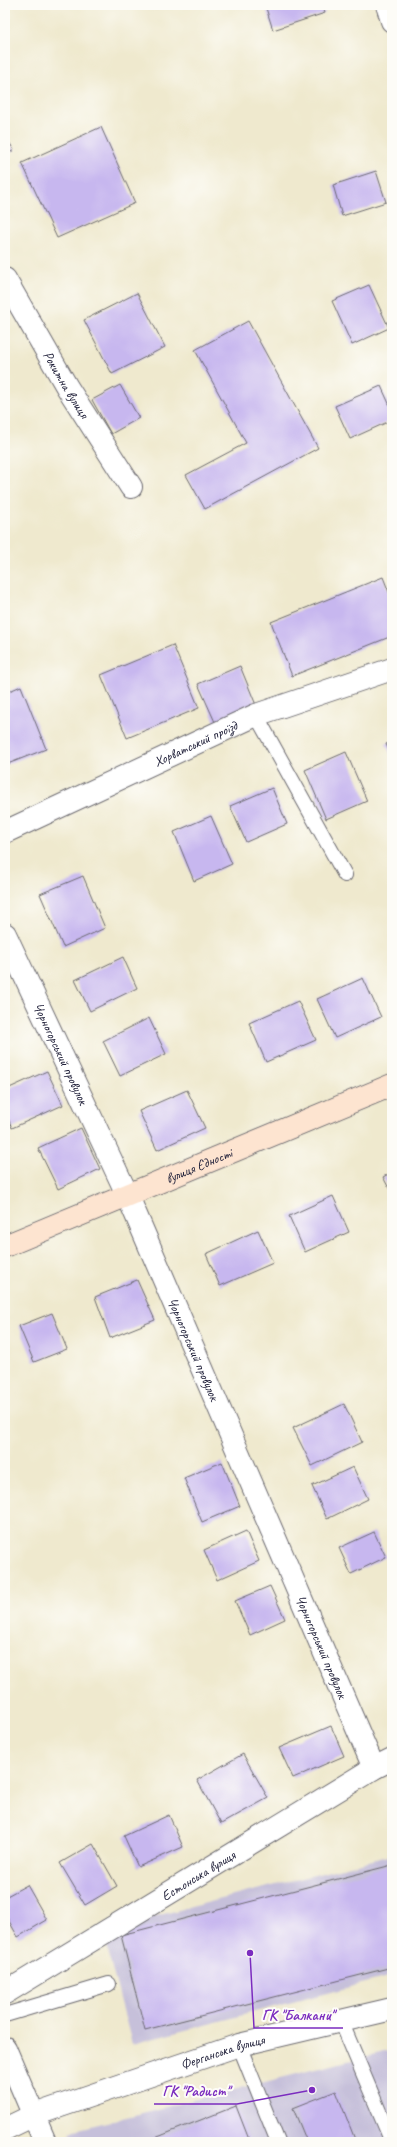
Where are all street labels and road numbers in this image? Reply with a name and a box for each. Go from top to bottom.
street label: Рокитна вулиця [40,348,94,422]
street label: Хорватський проїзд [151,716,241,770]
street label: Чорногорський провулок [30,1000,93,1109]
street label: вулиця Єдності [163,1143,237,1187]
street label: Чорногорський провулок [164,1295,224,1405]
street label: Чорногорський провулок [292,1593,352,1703]
street label: Естонська вулиця [158,1846,239,1904]
street label: Ферганська вулиця [178,2031,267,2073]

